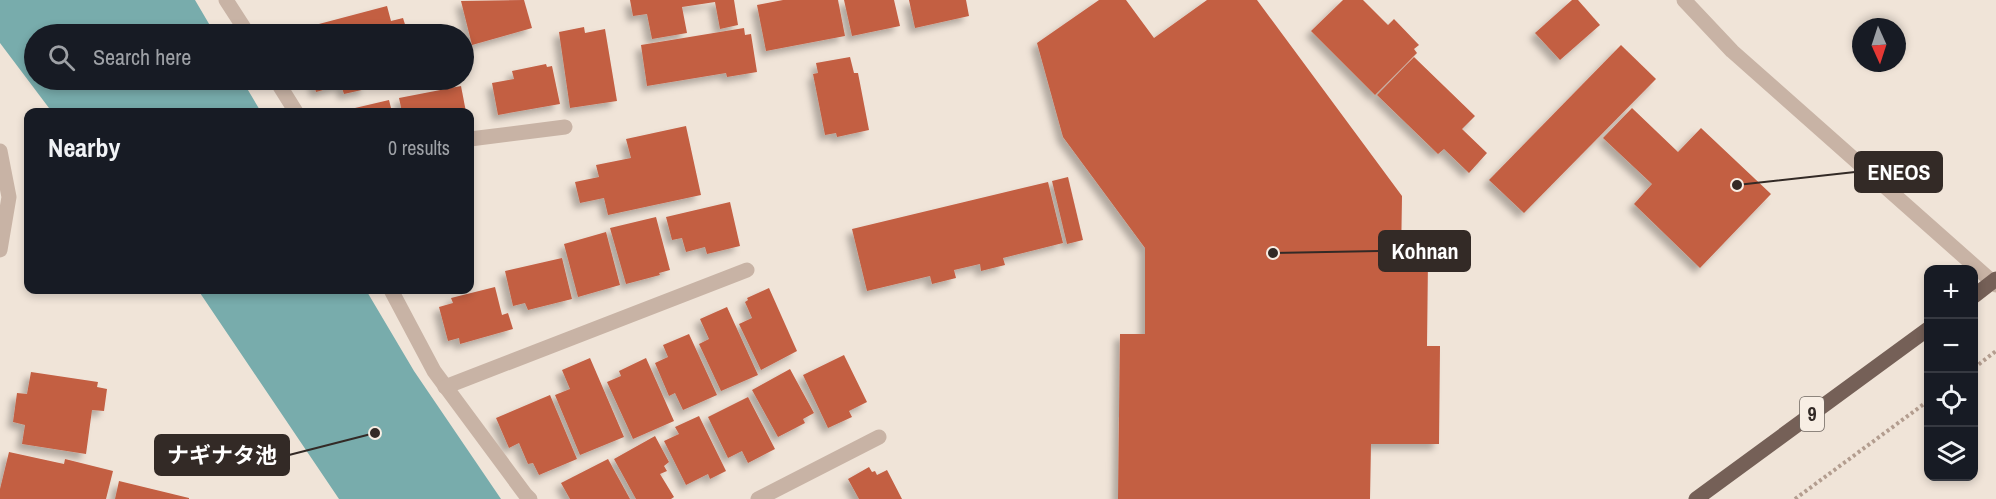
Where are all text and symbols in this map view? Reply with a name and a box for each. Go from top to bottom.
north arrow [1852,18,1906,72]
search box [24,24,474,90]
icon: search [45,41,78,74]
text: Search here [93,42,191,72]
text: Nearby [48,130,120,165]
text: 0 results [388,134,450,161]
callout: ENEOS [1855,152,1942,192]
text: ENEOS [1867,157,1931,187]
callout: Kohnan [1379,231,1470,271]
text: Kohnan [1391,236,1459,266]
map controls [1924,265,1978,481]
button: + [1924,265,1978,319]
button: − [1924,319,1978,373]
button: locate [1924,373,1978,427]
road number: 9 [1800,397,1824,431]
button: layers [1924,427,1978,481]
callout: ナギナタ池 [155,435,289,475]
text: ナギナタ池 [167,440,277,470]

